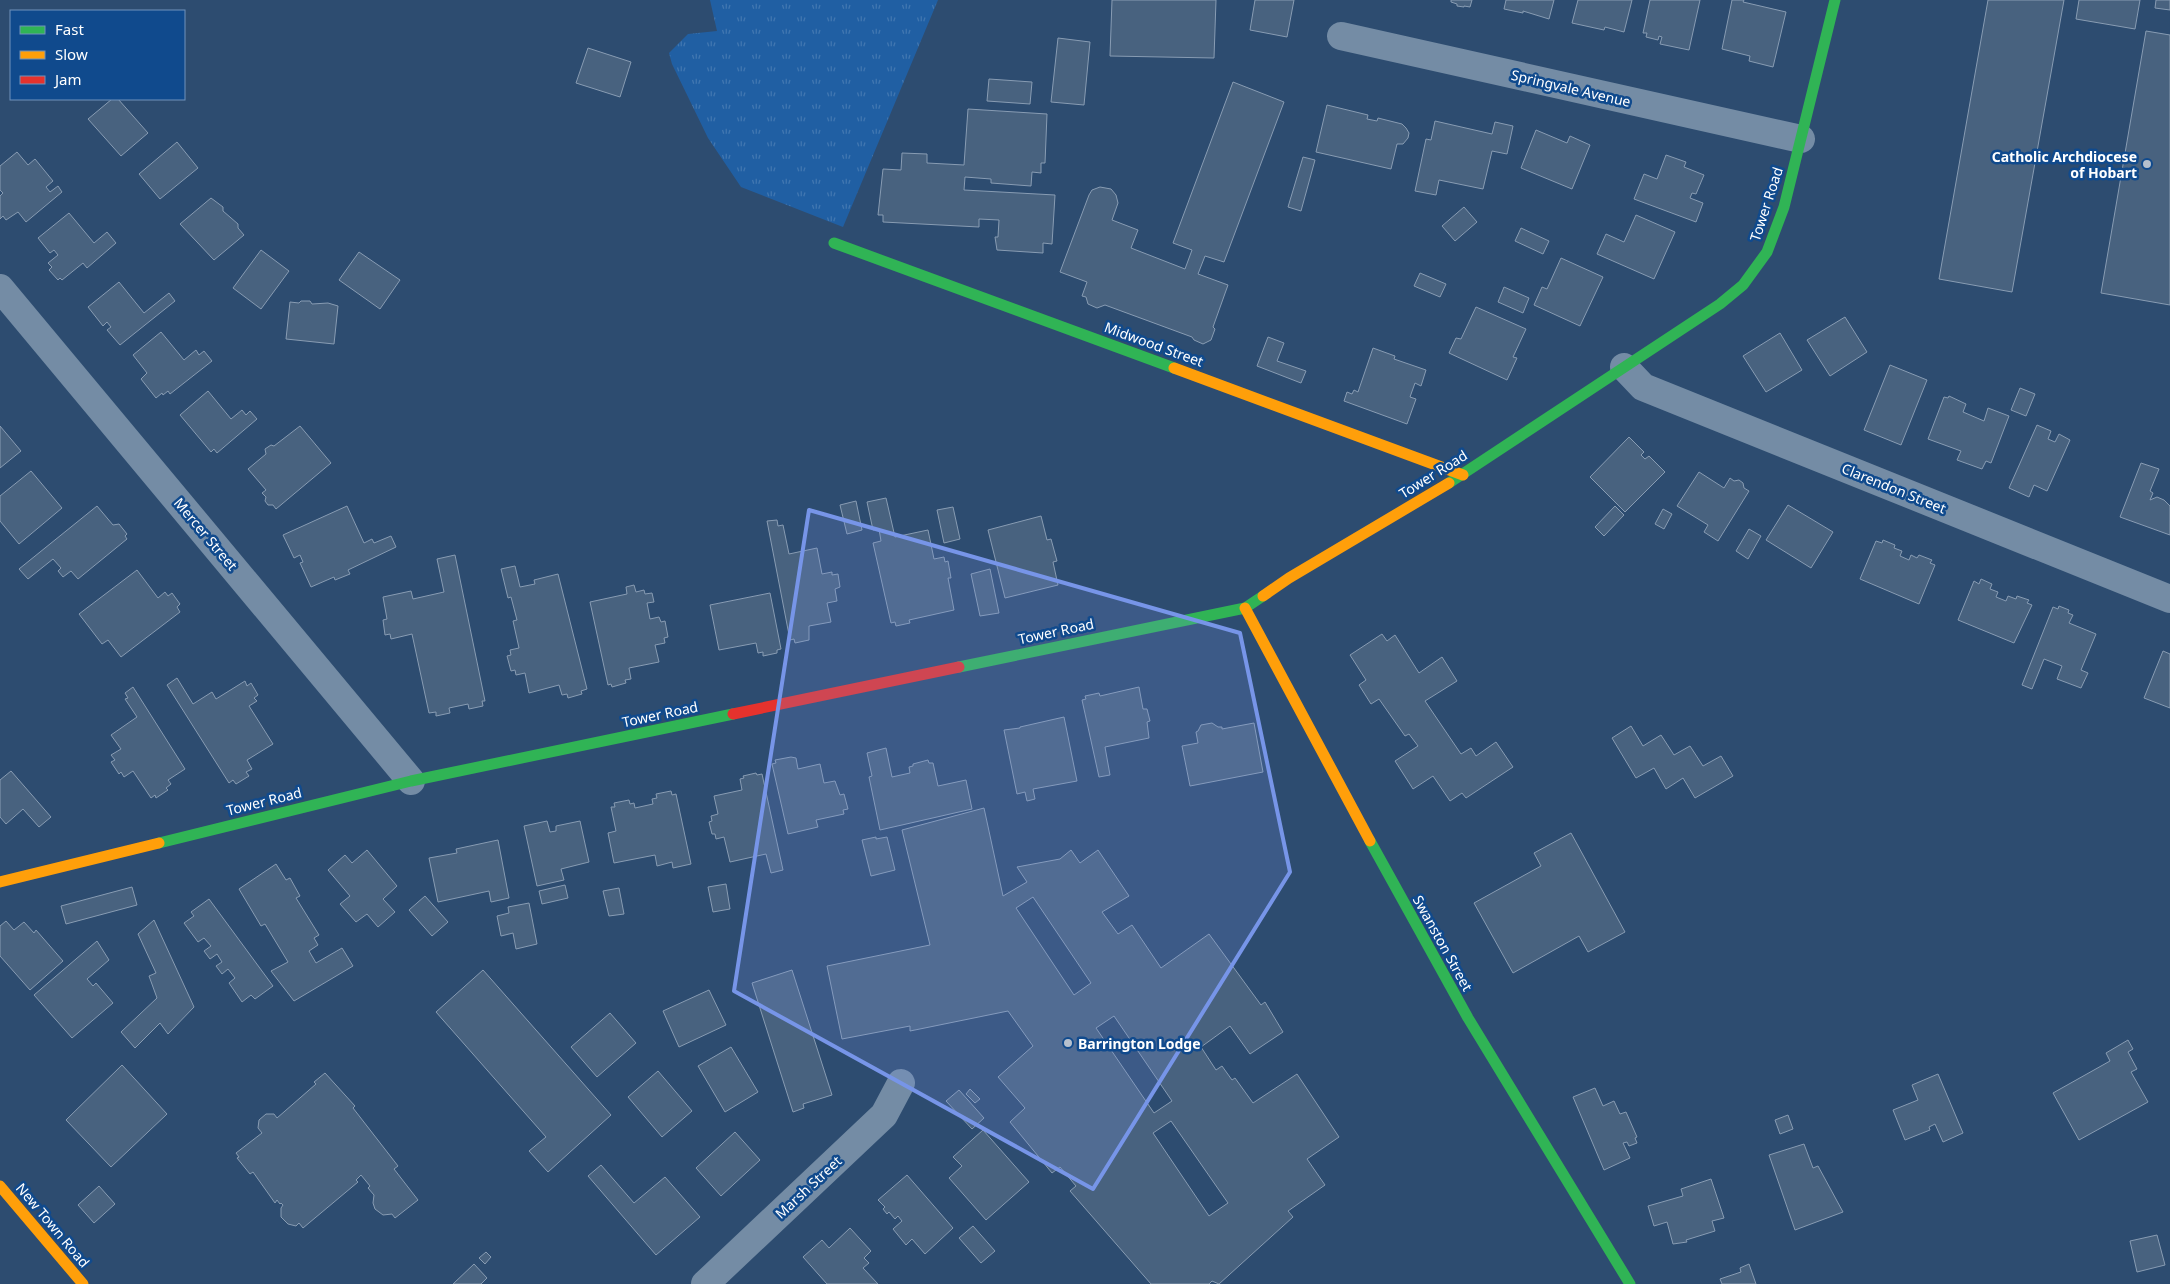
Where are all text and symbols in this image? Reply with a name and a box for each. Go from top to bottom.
legend [10,10,185,100]
text: Fast [55,19,84,39]
text: Slow [55,44,88,64]
street label: Springvale Avenue [1509,65,1633,111]
text: Jam [53,69,82,89]
place label: Catholic Archdiocese of Hobart [1992,147,2137,182]
marker: Catholic Archdiocese of Hobart [2141,158,2153,170]
street label: Tower Road [1745,164,1787,244]
street label: Midwood Street [1102,317,1206,371]
street label: Tower Road [1395,446,1471,502]
street label: Clarendon Street [1839,458,1949,518]
street label: Mercer Street [170,494,242,574]
street label: Tower Road [1016,614,1096,648]
street label: Tower Road [620,697,700,731]
street label: Tower Road [224,782,304,820]
street label: Swanston Street [1409,892,1477,994]
place label: Barrington Lodge [1078,1034,1201,1053]
marker: Barrington Lodge [1062,1037,1074,1049]
street label: Marsh Street [771,1151,845,1223]
street label: New Town Road [12,1179,94,1271]

